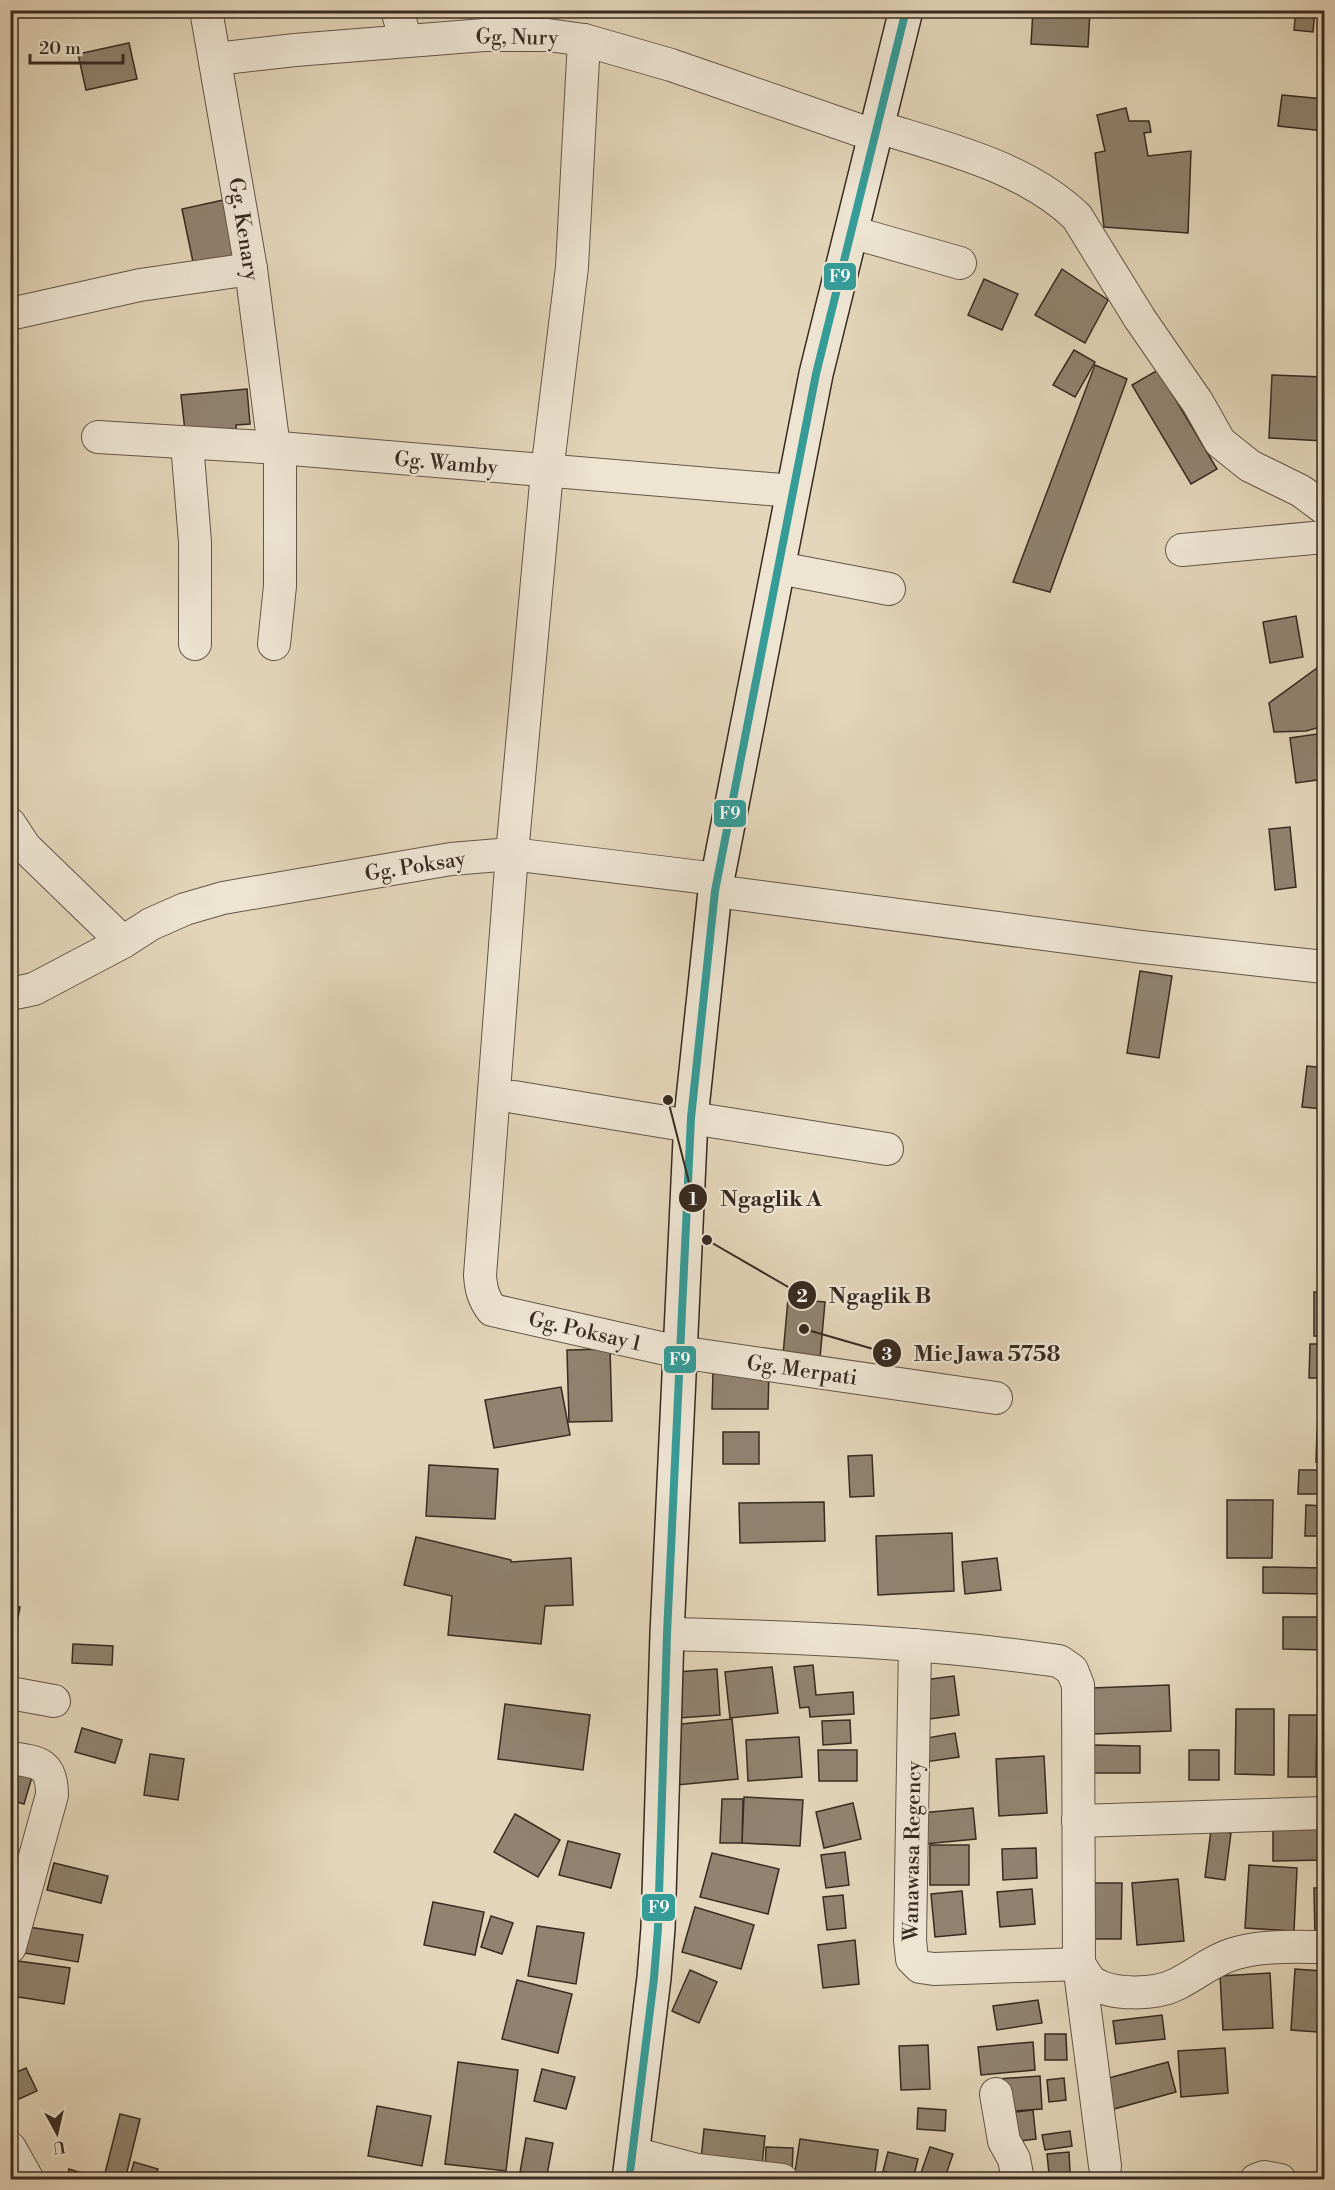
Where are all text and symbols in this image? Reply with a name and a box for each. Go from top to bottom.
street label: Gg, Nury [475,24,559,52]
scale bar [30,27,123,65]
text: 20 m [39,37,81,60]
street label: Gg. Kenary [222,176,264,283]
line badge: F9 [823,262,857,291]
text: F9 [829,267,851,287]
street label: Gg. Wamby [393,447,500,482]
line badge: F9 [713,799,747,828]
text: F9 [719,804,741,824]
street label: Gg. Poksay [363,846,468,888]
callout: Ngaglik A [678,1178,833,1218]
text: Ngaglik A [720,1186,823,1213]
text: 1 [689,1188,698,1211]
callout: Ngaglik B [787,1275,944,1315]
text: Ngaglik B [829,1283,931,1310]
text: 2 [796,1285,808,1308]
street label: Gg. Poksay 1 [526,1306,644,1358]
callout: Mie Jawa 5758 [872,1333,1073,1373]
text: Mie Jawa 5758 [914,1341,1060,1368]
text: 3 [882,1343,893,1366]
line badge: F9 [663,1345,697,1374]
text: F9 [669,1350,691,1370]
street label: Gg. Merpati [745,1350,859,1392]
street label: Wanawasa Regency [898,1760,928,1942]
line badge: F9 [641,1893,676,1922]
text: F9 [648,1898,670,1918]
north arrow [27,2103,87,2163]
text: U [51,2136,66,2158]

